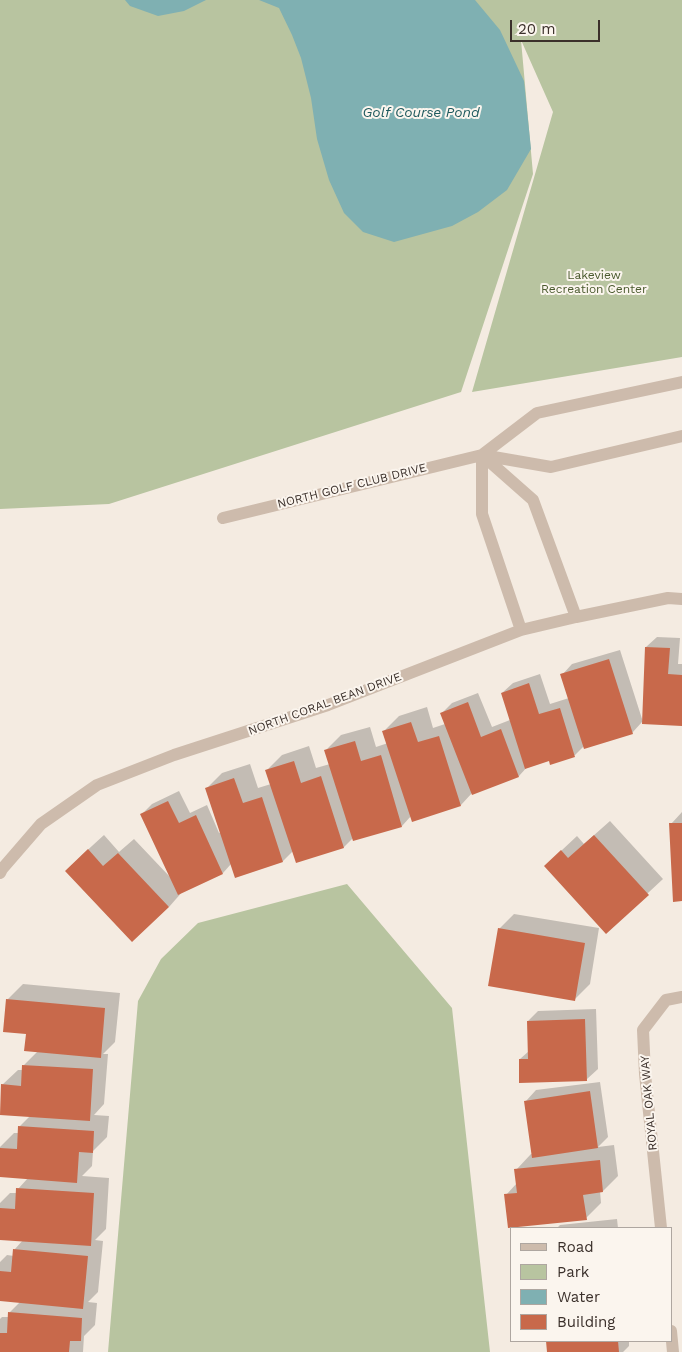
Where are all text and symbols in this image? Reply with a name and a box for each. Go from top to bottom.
scale bar [512,10,602,42]
text: 20 m [518,20,556,38]
water label: Golf Course Pond [362,105,480,121]
park label: Lakeview Recreation Center [541,268,647,296]
street label: NORTH GOLF CLUB DRIVE [276,460,428,512]
street label: NORTH CORAL BEAN DRIVE [246,670,404,738]
street label: ROYAL OAK WAY [638,1055,660,1151]
legend [510,1227,672,1342]
text: Road [557,1238,594,1256]
text: Park [557,1263,589,1281]
text: Water [557,1288,600,1306]
text: Building [557,1313,615,1331]

